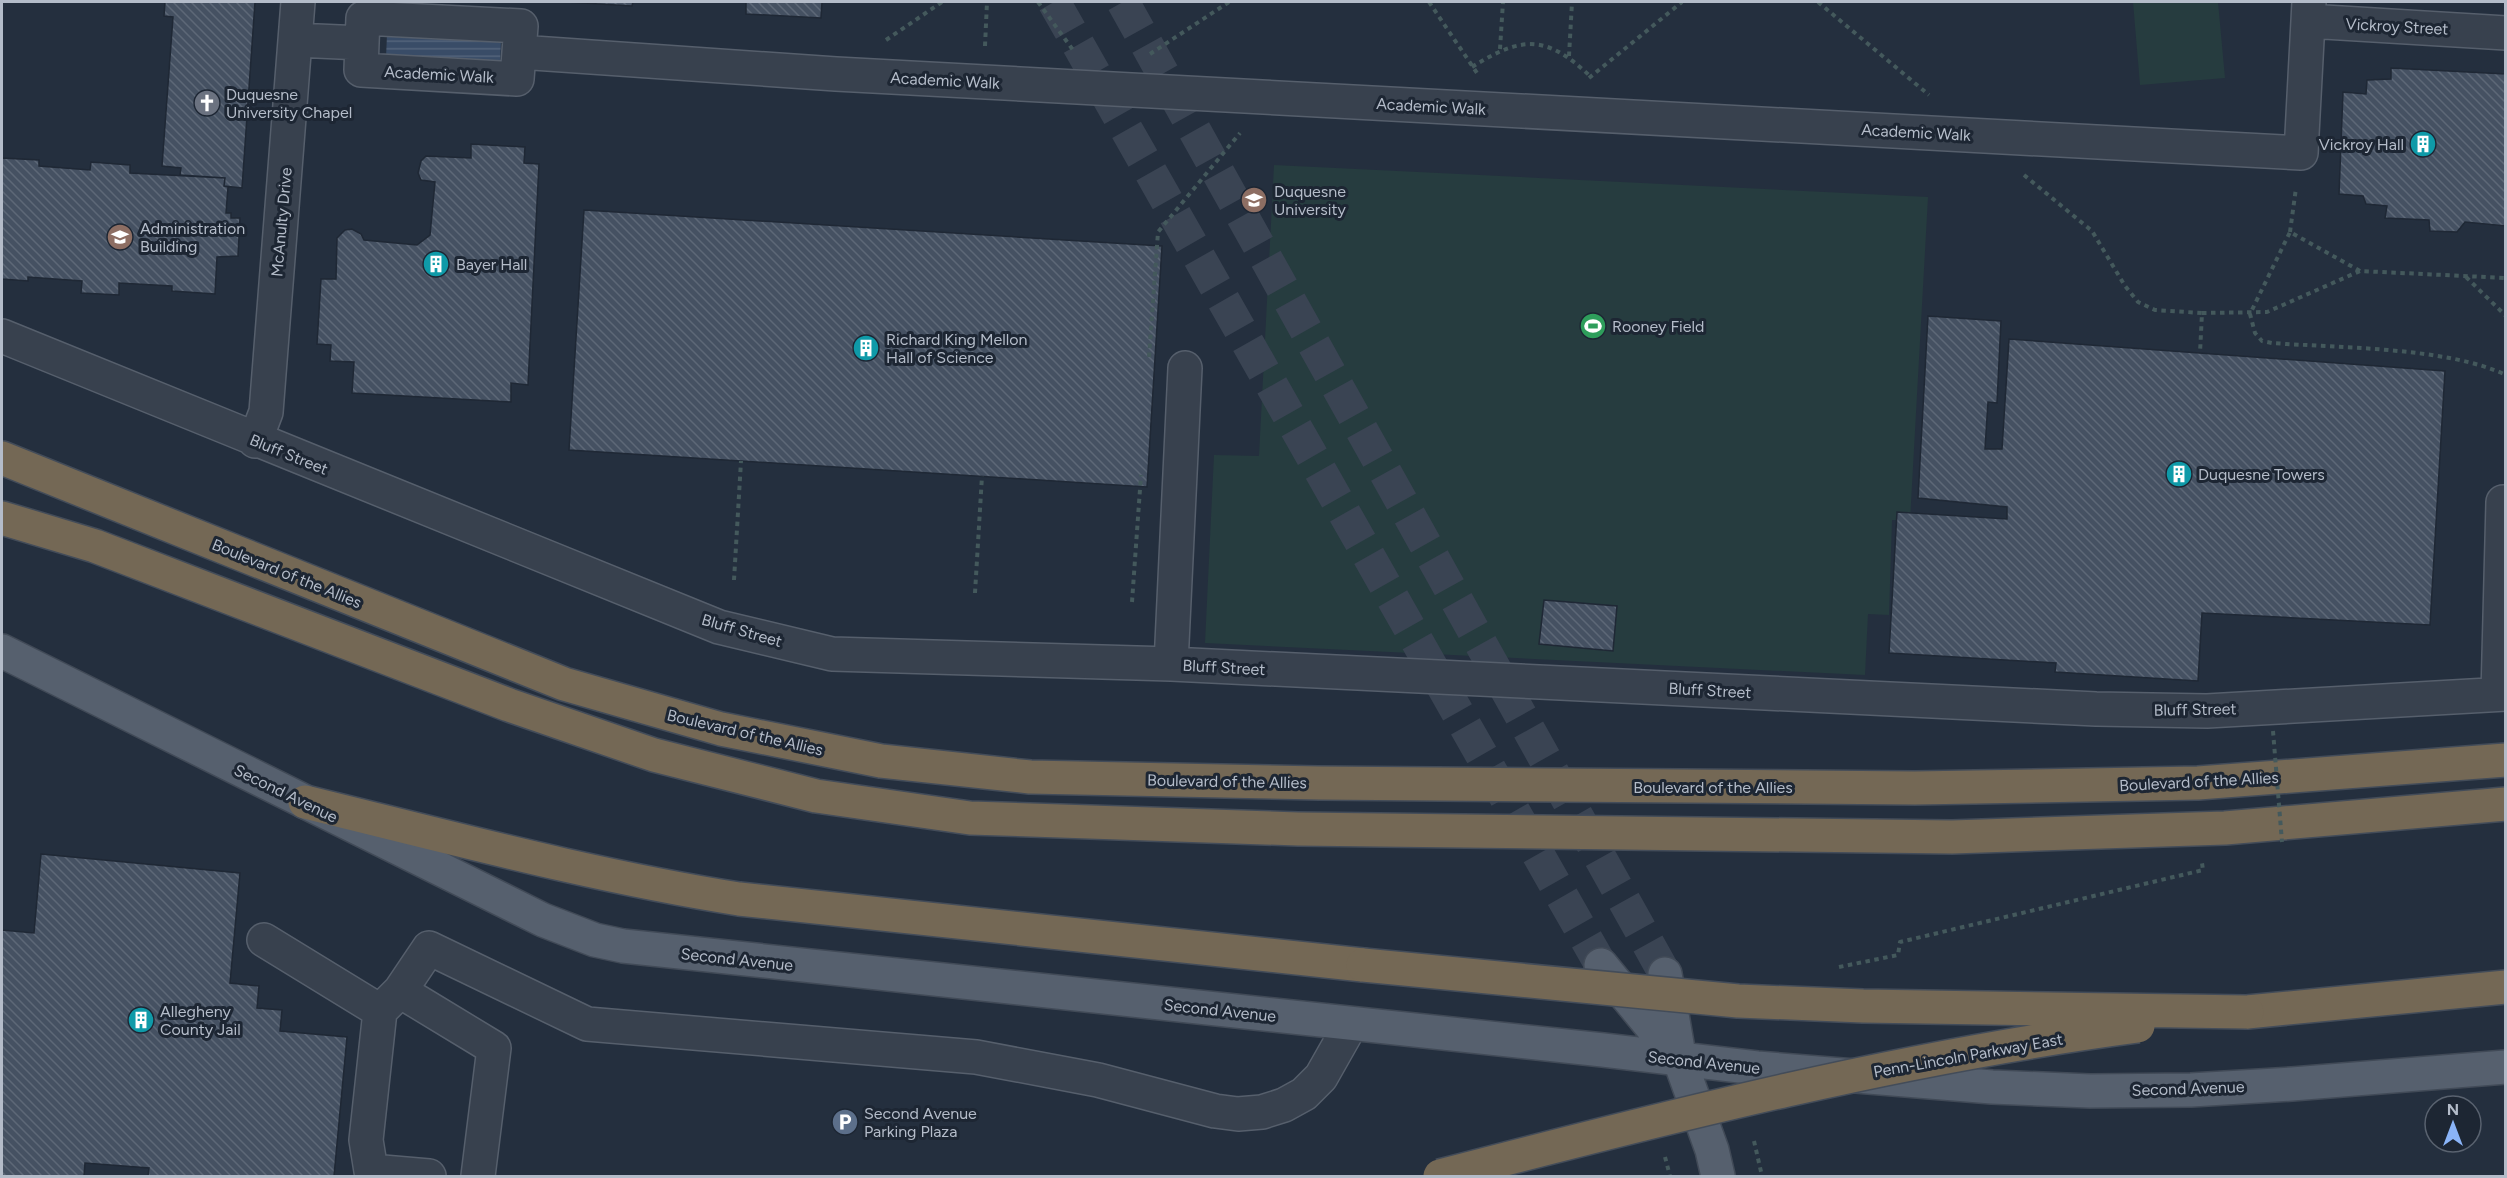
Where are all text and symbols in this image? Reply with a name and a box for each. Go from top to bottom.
street label: Vickroy Street [2345,14,2449,39]
street label: Academic Walk [384,62,494,87]
street label: Academic Walk [890,68,1000,93]
place label: Duquesne University Chapel [226,85,352,122]
church icon: Duquesne University Chapel [192,88,222,118]
street label: Academic Walk [1376,94,1486,119]
street label: Academic Walk [1861,120,1971,145]
building icon: Vickroy Hall [2408,129,2438,159]
place label: Vickroy Hall [2319,135,2404,154]
street label: McAnulty Drive [267,166,296,278]
place label: Duquesne University [1274,182,1346,219]
school or university icon: Duquesne University [1239,185,1269,215]
place label: Administration Building [140,219,245,256]
school or university icon: Administration Building [105,222,135,252]
building icon: Bayer Hall [421,249,451,279]
place label: Bayer Hall [456,255,527,274]
sports icon: Rooney Field [1578,311,1608,341]
place label: Rooney Field [1612,317,1704,336]
place label: Richard King Mellon Hall of Science [886,330,1028,367]
building icon: Richard King Mellon Hall of Science [851,333,881,363]
street label: Bluff Street [247,430,331,479]
building icon: Duquesne Towers [2164,459,2194,489]
place label: Duquesne Towers [2198,465,2325,484]
street label: Boulevard of the Allies [209,535,364,612]
street label: Bluff Street [699,610,784,651]
street label: Bluff Street [1182,656,1266,679]
street label: Bluff Street [1668,679,1752,702]
street label: Bluff Street [2153,699,2237,720]
street label: Boulevard of the Allies [665,705,825,760]
street label: Second Avenue [231,760,341,827]
street label: Boulevard of the Allies [2119,768,2279,795]
street label: Boulevard of the Allies [1147,771,1307,792]
street label: Boulevard of the Allies [1633,778,1793,797]
street label: Second Avenue [680,944,794,975]
street label: Second Avenue [1163,995,1277,1026]
place label: Allegheny County Jail [160,1002,241,1039]
building icon: Allegheny County Jail [126,1005,156,1035]
street label: Penn-Lincoln Parkway East [1872,1029,2064,1082]
street label: Second Avenue [1647,1047,1761,1078]
street label: Second Avenue [2131,1077,2245,1100]
north arrow [2423,1094,2483,1154]
text: N [2447,1100,2459,1119]
place label: Second Avenue Parking Plaza [864,1104,977,1141]
parking icon: Second Avenue Parking Plaza [830,1107,860,1137]

